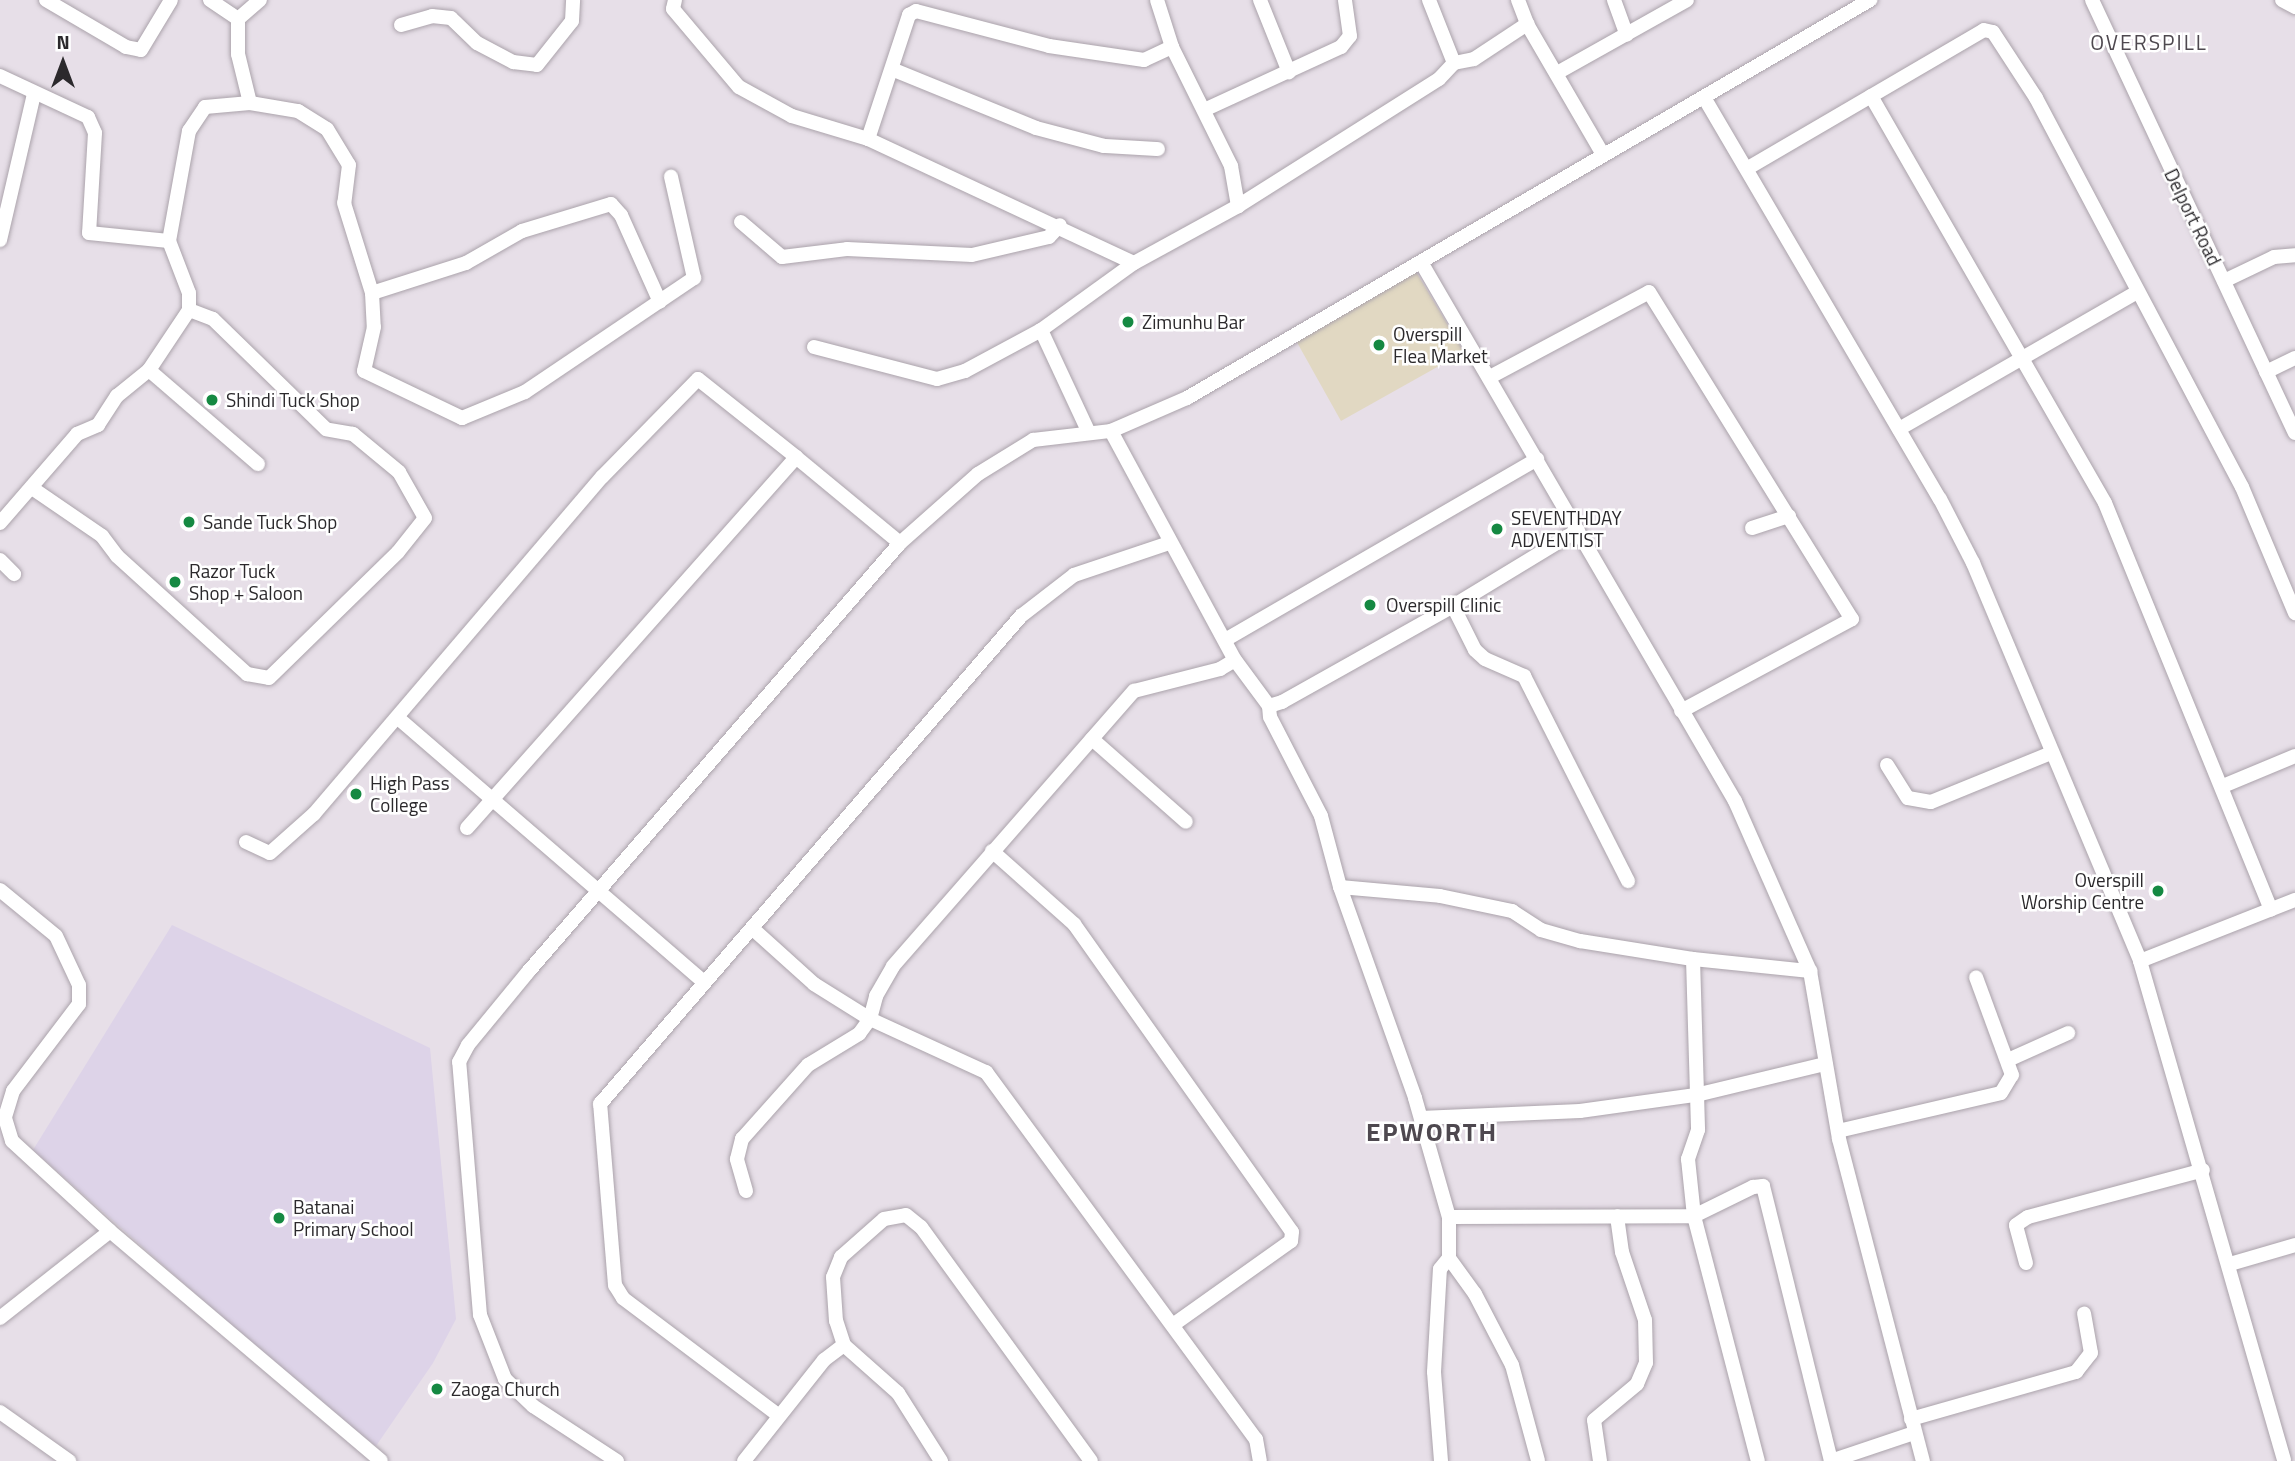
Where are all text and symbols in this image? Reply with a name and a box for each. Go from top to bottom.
text: N [56,27,70,56]
north arrow [28,28,98,98]
district label: OVERSPILL [2091,29,2207,55]
street label: Delport Road [2160,165,2226,269]
place label: Zimunhu Bar [1142,311,1245,333]
marker: Zimunhu Bar [1120,314,1136,330]
place label: Overspill Flea Market [1393,323,1488,367]
marker: Overspill Flea Market [1371,337,1387,353]
place label: Shindi Tuck Shop [226,389,360,411]
marker: Shindi Tuck Shop [204,392,220,408]
place label: SEVENTHDAY ADVENTIST [1511,507,1622,551]
place label: Sande Tuck Shop [203,511,337,533]
marker: Sande Tuck Shop [181,514,197,530]
marker: SEVENTHDAY ADVENTIST [1489,521,1505,537]
place label: Razor Tuck Shop + Saloon [189,560,303,604]
marker: Razor Tuck Shop + Saloon [167,574,183,590]
place label: Overspill Clinic [1386,594,1501,616]
marker: Overspill Clinic [1360,595,1380,615]
place label: High Pass College [370,772,449,816]
marker: High Pass College [348,786,364,802]
place label: Overspill Worship Centre [2021,869,2144,913]
marker: Overspill Worship Centre [2150,883,2166,899]
district label: EPWORTH [1367,1116,1497,1148]
place label: Batanai Primary School [293,1196,414,1240]
marker: Batanai Primary School [271,1210,287,1226]
place label: Zaoga Church [451,1378,560,1400]
marker: Zaoga Church [429,1381,445,1397]

